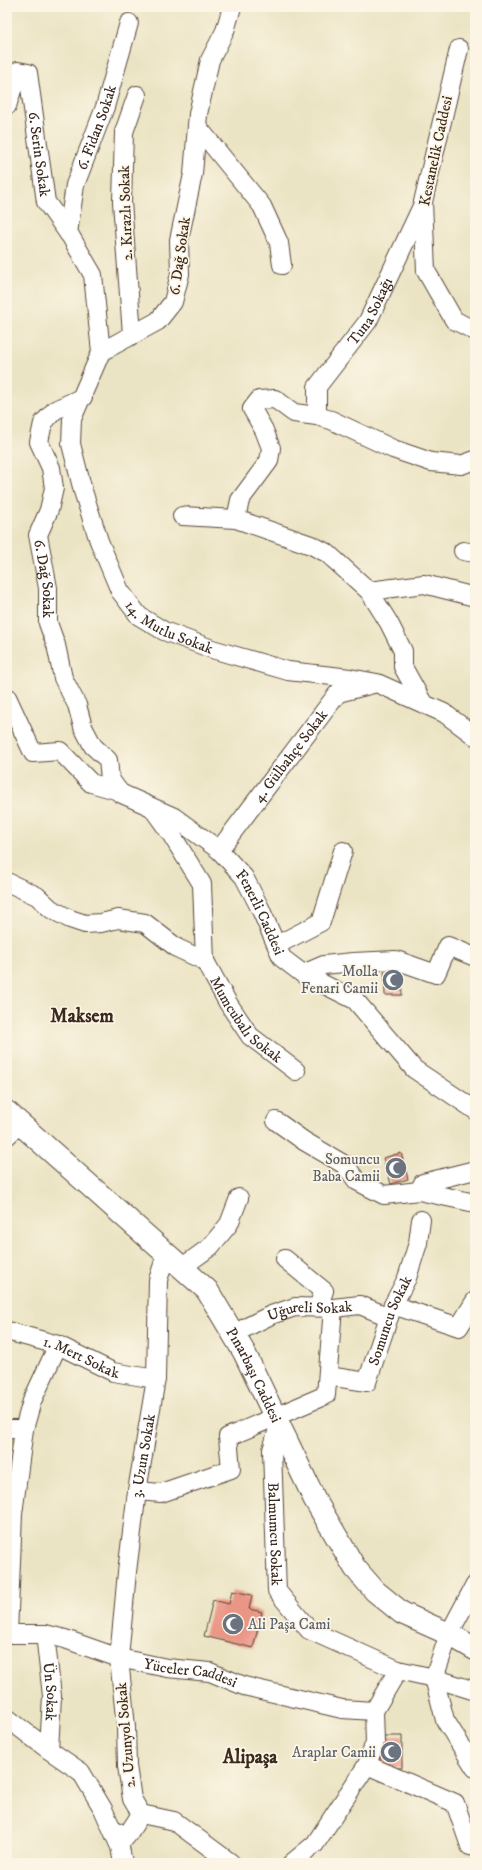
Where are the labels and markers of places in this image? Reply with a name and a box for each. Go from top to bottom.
place label: Molla Fenari Camii [301,962,379,998]
mosque icon: Molla Fenari Camii [380,967,406,993]
place label: Somuncu Baba Camii [312,1150,380,1186]
mosque icon: Somuncu Baba Camii [383,1155,409,1181]
mosque icon: Ali Paşa Cami [220,1611,246,1637]
place label: Ali Paşa Cami [248,1615,330,1634]
mosque icon: Araplar Camii [378,1739,404,1765]
place label: Araplar Camii [292,1743,376,1762]

